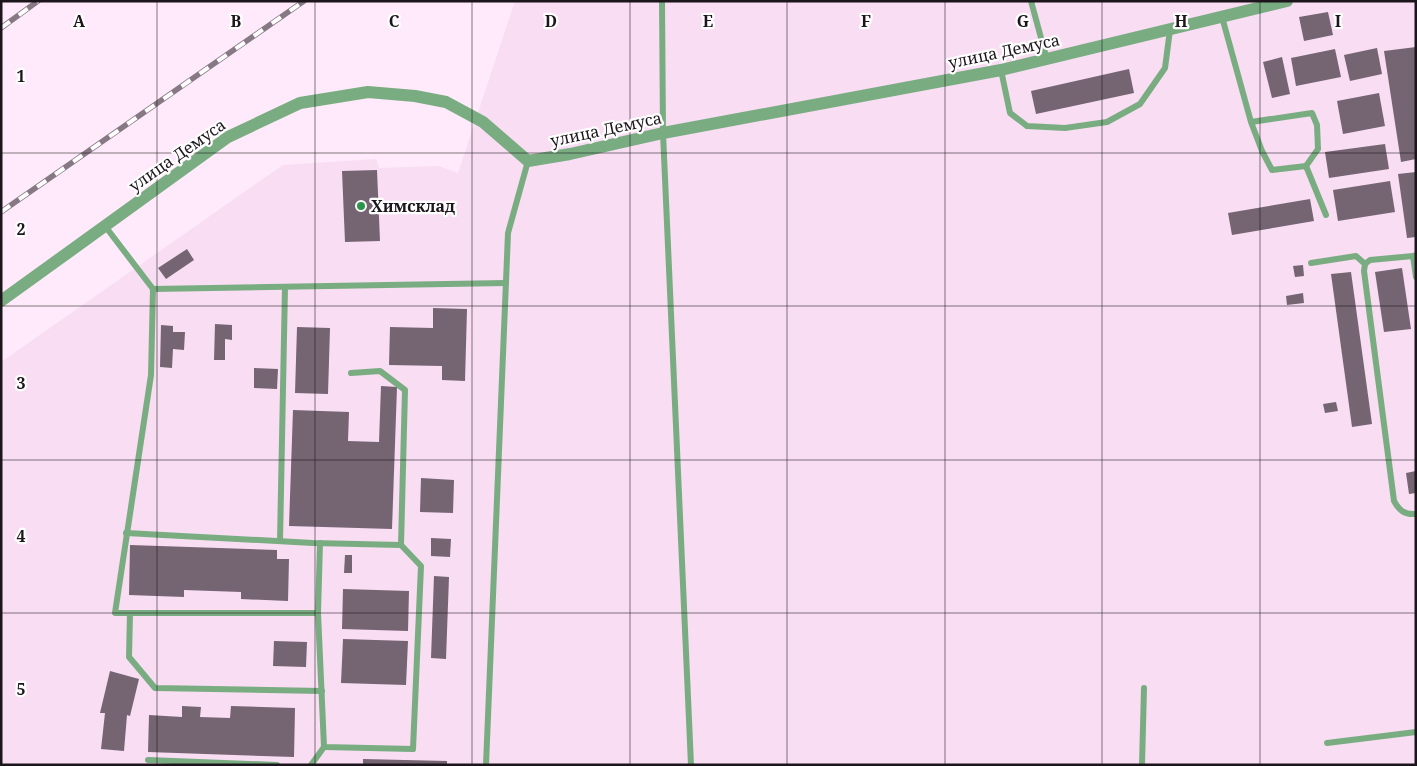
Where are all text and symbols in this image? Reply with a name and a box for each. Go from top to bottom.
text: A [73,10,86,32]
text: B [231,10,242,32]
text: C [389,10,400,32]
text: D [545,10,557,32]
text: E [703,10,713,32]
text: F [861,10,871,32]
text: G [1017,10,1029,32]
text: H [1174,10,1188,32]
text: I [1335,10,1341,32]
street label: улица Демуса [946,28,1062,74]
text: 1 [16,65,26,87]
street label: улица Демуса [548,106,664,152]
street label: улица Демуса [124,113,230,197]
place label: Химсклад [371,195,455,217]
marker: Химсклад [355,200,367,212]
text: 2 [16,218,26,240]
text: 3 [16,372,26,394]
text: 4 [16,525,26,547]
text: 5 [16,678,26,700]

